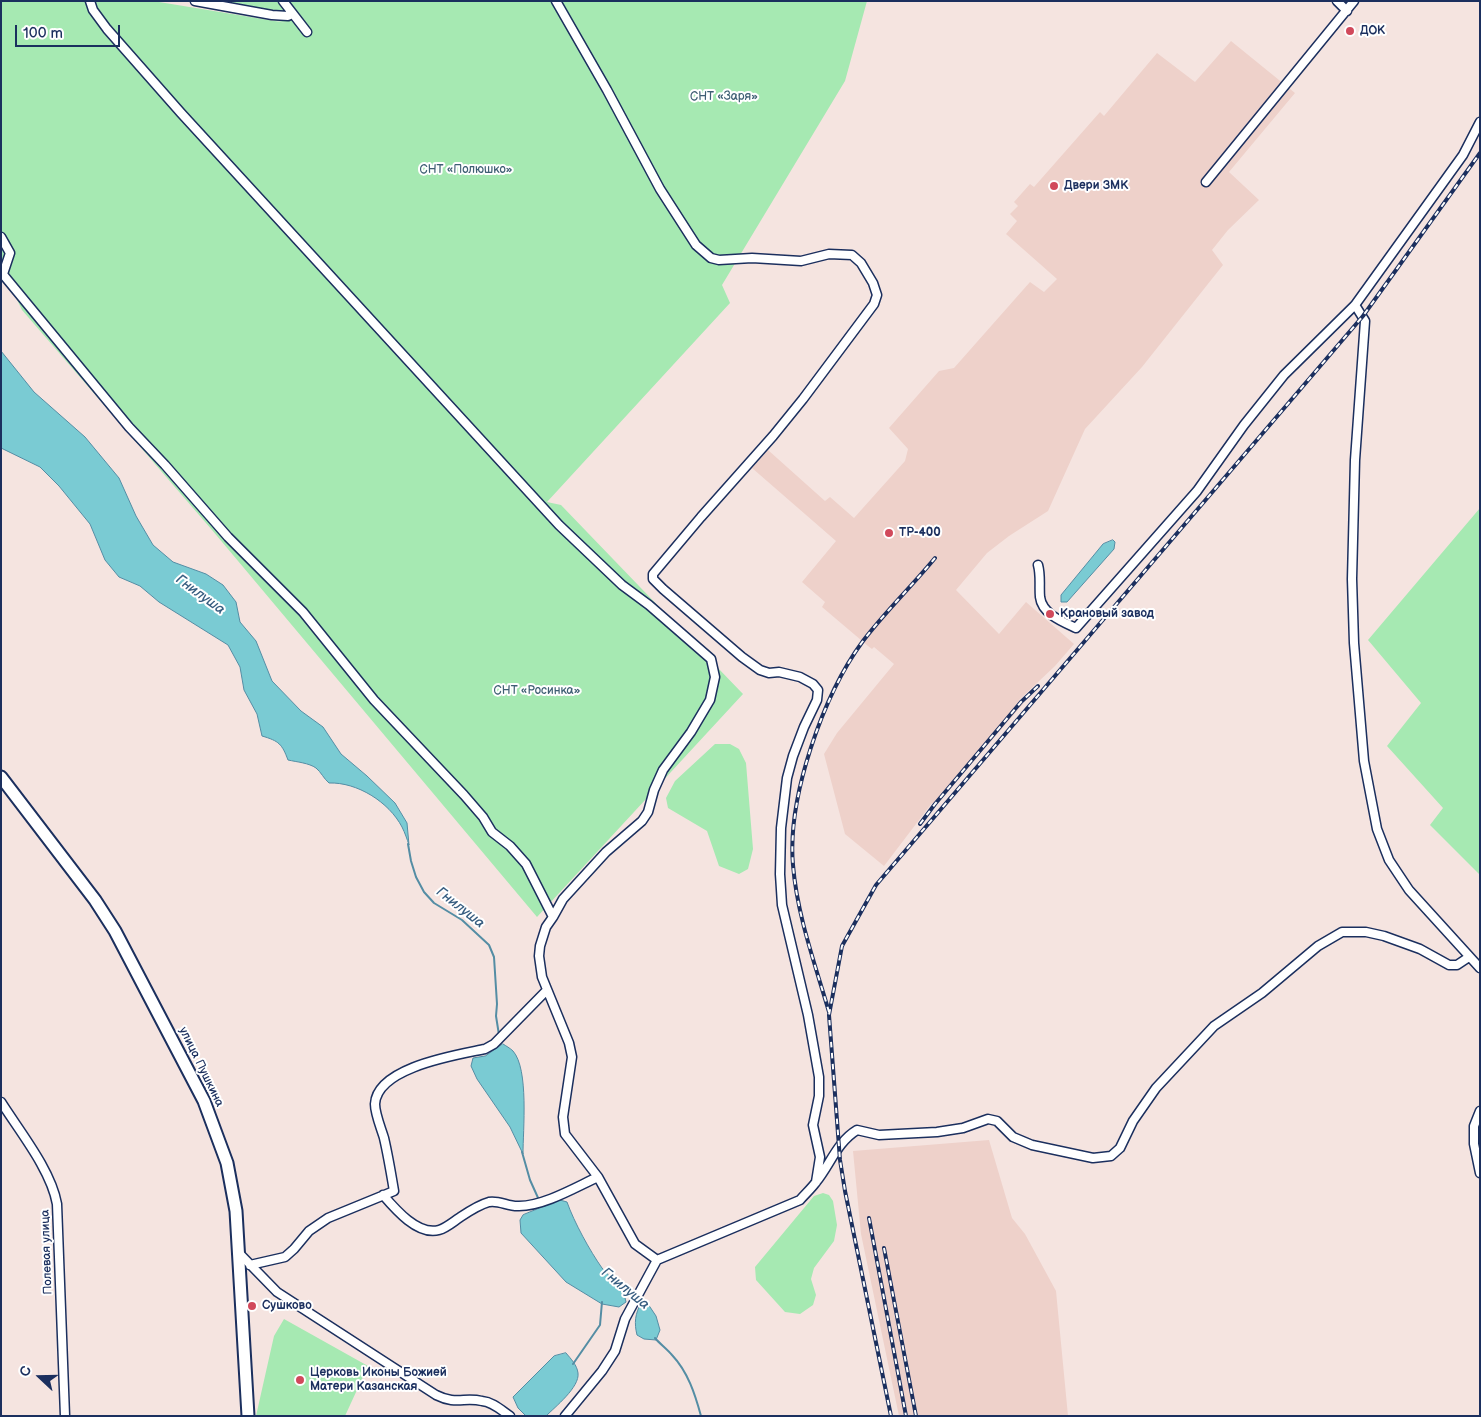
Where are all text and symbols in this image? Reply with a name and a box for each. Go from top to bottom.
scale bar [18,15,122,47]
text: 100 m [23,24,63,43]
place label: ДОК [1360,24,1385,38]
marker: ДОК [1344,25,1356,37]
park label: СНТ «Заря» [690,90,758,104]
park label: СНТ «Полюшко» [420,163,512,177]
place label: Двери ЗМК [1064,179,1128,193]
marker: Двери ЗМК [1048,180,1060,192]
place label: ТР-400 [899,526,941,540]
marker: ТР-400 [883,527,895,539]
water label: Гнилуша [172,571,228,619]
place label: Крановый завод [1060,607,1154,621]
marker: Крановый завод [1044,608,1056,620]
park label: СНТ «Росинка» [494,684,580,698]
water label: Гнилуша [432,884,488,932]
street label: улица Пушкина [175,1025,227,1109]
street label: Полевая улица [38,1209,56,1295]
water label: Гнилуша [598,1265,652,1313]
place label: Сушково [262,1299,312,1313]
marker: Сушково [246,1300,258,1312]
north arrow [15,1352,65,1402]
text: С [16,1364,35,1379]
place label: Церковь Иконы Божией Матери Казанская [310,1366,447,1394]
marker: Церковь Иконы Божией Матери Казанская [294,1374,306,1386]

